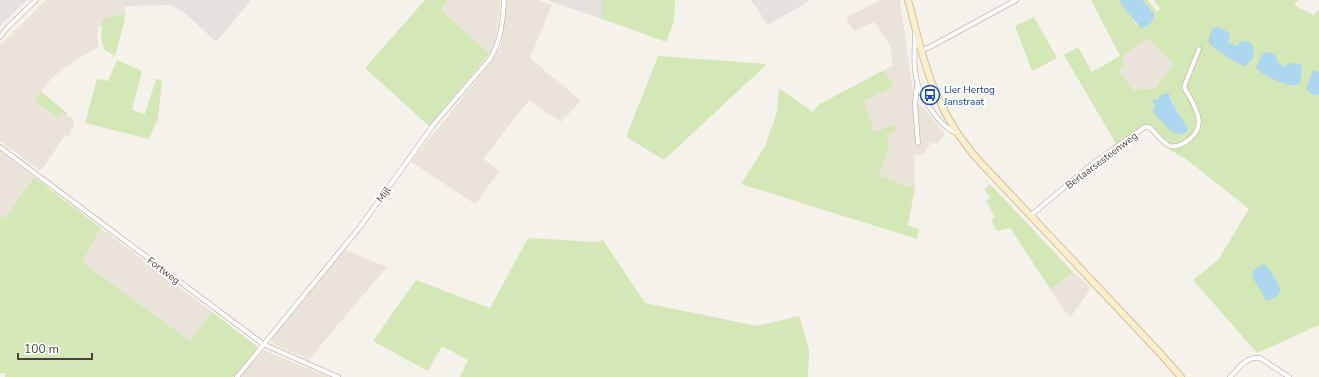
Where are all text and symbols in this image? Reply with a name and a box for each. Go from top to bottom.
place label: Lier Hertog Janstraat [943,83,995,109]
bus stop icon: Lier Hertog Janstraat [919,84,941,106]
street label: Berlaarsesteenweg [1063,129,1141,193]
street label: Mijl [373,184,394,205]
street label: Fortweg [144,254,183,288]
scale bar [18,335,92,361]
text: 100 m [24,341,59,357]

